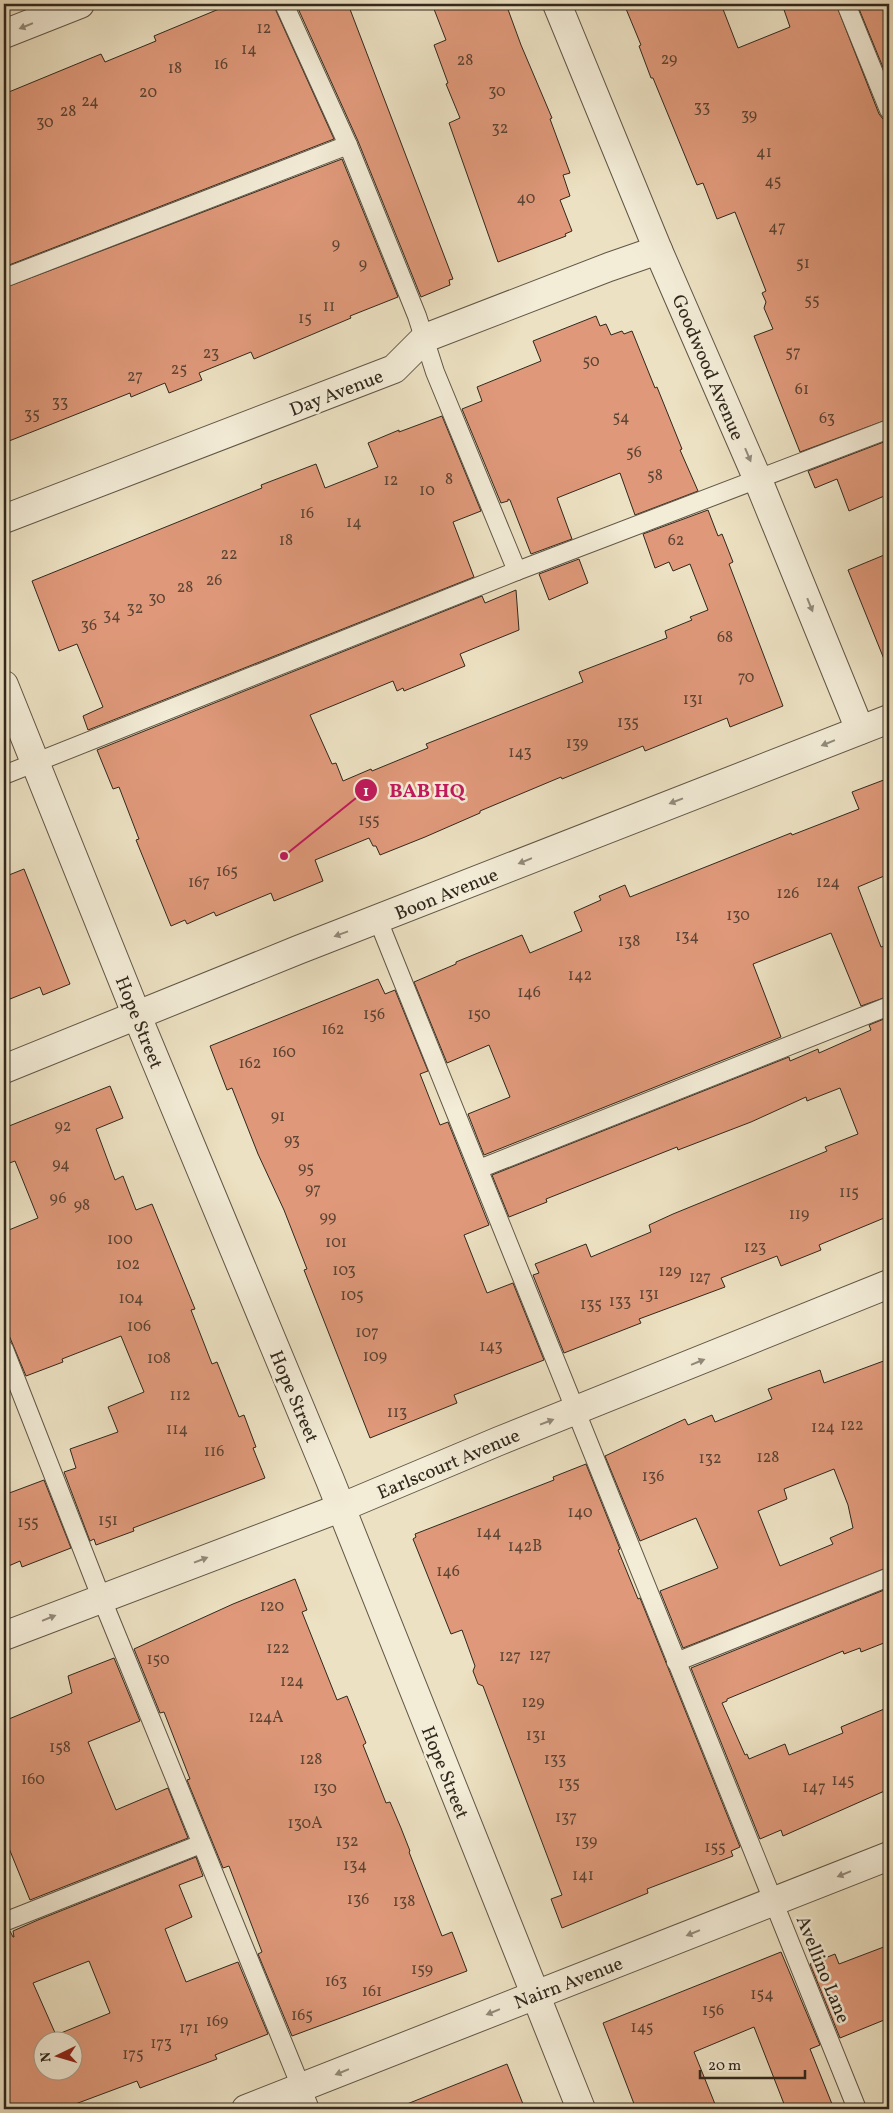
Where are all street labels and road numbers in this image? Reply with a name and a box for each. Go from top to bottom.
street label: Goodwood Avenue [665,291,750,445]
street label: Day Avenue [286,364,387,424]
street label: Boon Avenue [391,862,502,927]
street label: Hope Street [108,972,169,1073]
street label: Hope Street [262,1347,324,1447]
street label: Earlscourt Avenue [373,1423,524,1507]
street label: Hope Street [414,1722,475,1823]
street label: Avellino Lane [789,1912,856,2027]
street label: Nairn Avenue [511,1951,627,2017]

